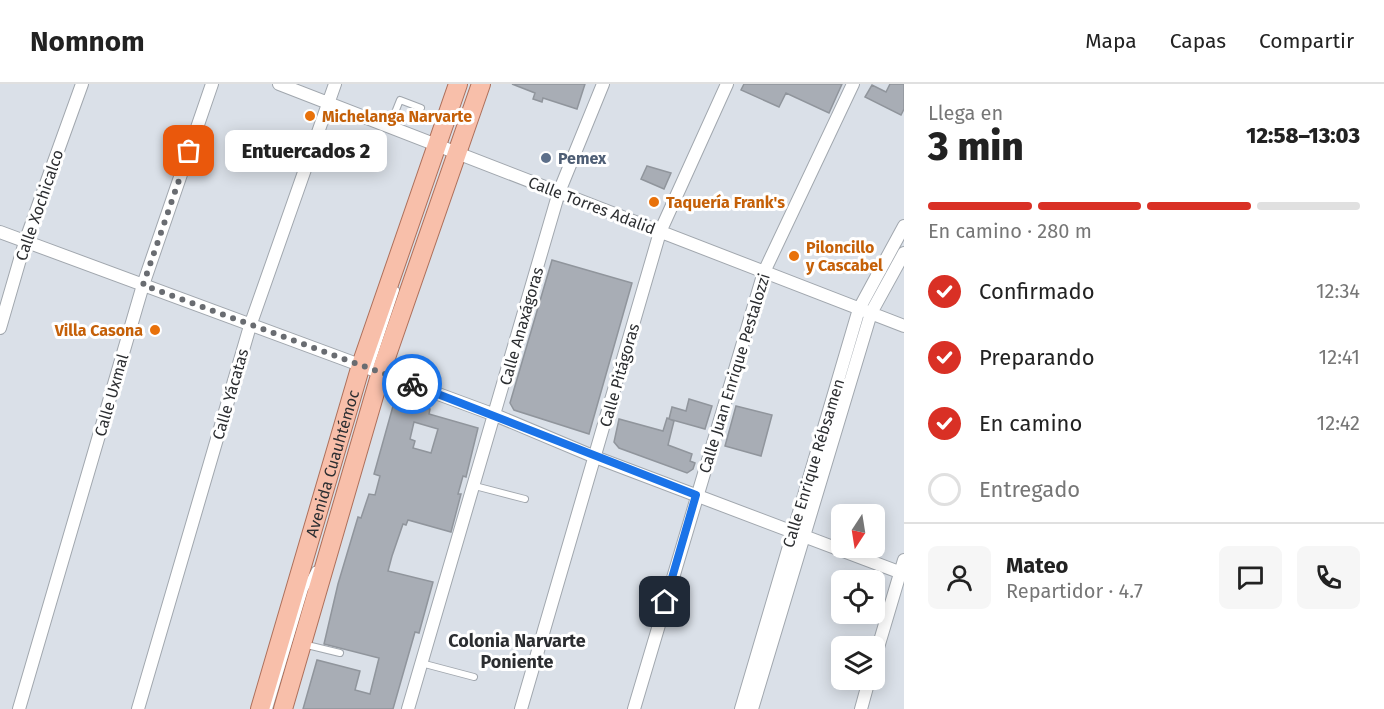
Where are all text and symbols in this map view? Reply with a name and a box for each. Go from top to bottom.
text: Nomnom [30,25,145,58]
text: Mapa [1085,28,1137,54]
text: Capas [1170,28,1226,54]
text: Compartir [1259,28,1354,54]
text: Llega en [928,101,1003,125]
place label: Michelanga Narvarte [322,107,472,126]
marker: Michelanga Narvarte [303,109,317,123]
text: 12:58–13:03 [1246,122,1360,149]
text: 3 min [928,124,1024,170]
pin [163,125,214,176]
callout: Entuercados 2 [225,130,387,172]
icon: bag [172,134,205,167]
text: Entuercados 2 [242,139,370,163]
street label: Calle Xochicalco [12,147,67,263]
place label: Pemex [558,149,607,168]
marker: Pemex [539,151,553,165]
street label: Calle Torres Adalid [526,172,658,238]
place label: Taquería Frank's [666,193,785,212]
marker: Taquería Frank's [647,195,661,209]
text: En camino · 280 m [928,219,1092,243]
place label: Piloncillo y Cascabel [805,238,883,275]
marker: Piloncillo y Cascabel [787,249,801,263]
street label: Calle Anaxágoras [496,265,547,387]
street label: Calle Juan Enrique Pestalozzi [695,271,774,475]
icon: check [928,275,961,308]
text: Confirmado [979,278,1095,305]
text: 12:34 [1316,279,1360,303]
place label: Villa Casona [54,321,143,340]
street label: Calle Pitágoras [596,321,643,429]
marker: Villa Casona [148,323,162,337]
icon: check [928,341,961,374]
text: Preparando [979,344,1095,371]
text: 12:41 [1319,345,1360,369]
street label: Calle Yácatas [208,346,253,442]
street label: Calle Uxmal [91,351,132,439]
courier [382,354,442,414]
icon: bike [396,368,429,401]
street label: Calle Enrique Rébsamen [779,376,848,550]
street label: Avenida Cuauhtémoc [302,387,363,539]
icon: check [928,407,961,440]
text: En camino [979,410,1082,437]
text: 12:42 [1317,411,1360,435]
text: Entregado [979,476,1080,503]
north arrow [831,504,885,558]
map controls [831,504,885,690]
button: person [928,546,991,609]
button: chat [1219,546,1282,609]
button: phone [1297,546,1360,609]
text: Mateo [1006,552,1068,579]
button: locate [831,570,885,624]
pin [639,576,690,627]
text: Repartidor · 4.7 [1006,579,1143,603]
icon: home [648,585,681,618]
district label: Colonia Narvarte Poniente [448,630,586,673]
button: layers [831,636,885,690]

